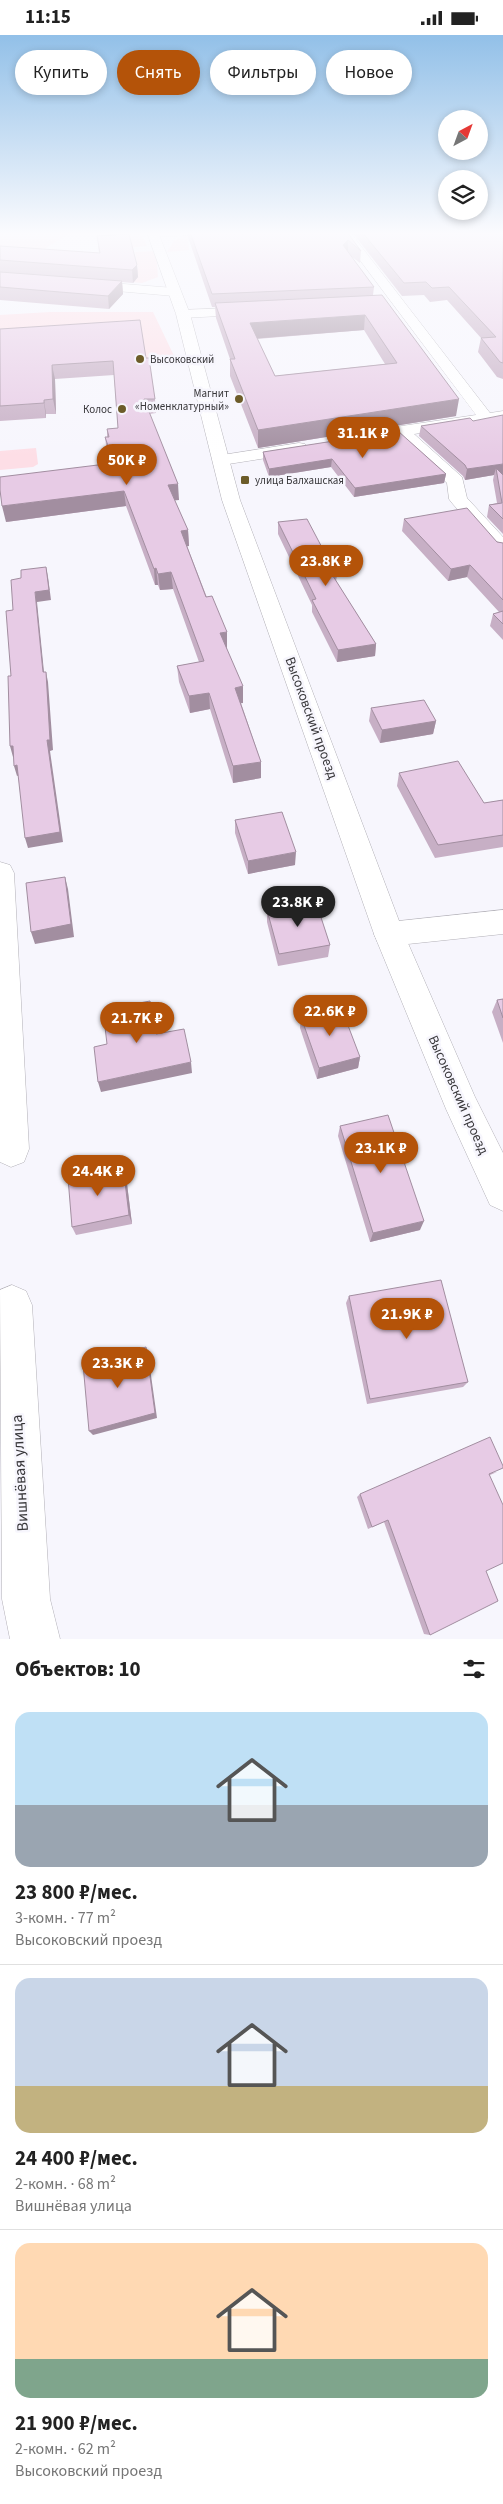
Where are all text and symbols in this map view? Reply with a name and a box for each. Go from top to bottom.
text: 11:15 [25,4,71,31]
chip: Купить [15,50,107,95]
chip: Снять [117,50,200,95]
chip: Фильтры [210,50,316,95]
chip: Новое [326,50,412,95]
north arrow [438,110,488,160]
map controls [438,110,488,220]
button: layers [438,170,488,220]
place label: Высоковский [150,352,214,367]
marker: Высоковский [134,353,146,365]
place label: Магнит «Номенклатурный» [135,386,229,414]
marker: Магнит «Номенклатурный» [233,393,245,405]
place label: Колос [83,402,112,417]
marker: Колос [116,403,128,415]
pin: 31.1K ₽ [317,417,409,459]
text: 31.1K ₽ [337,422,389,444]
pin: 50K ₽ [92,443,162,486]
text: 50K ₽ [108,449,146,471]
place label: улица Балхашская [255,473,344,488]
marker: улица Балхашская [239,474,251,486]
pin: 23.8K ₽ [280,545,372,587]
text: 23.8K ₽ [300,550,352,572]
street label: Высоковский проезд [280,654,343,782]
pin: 23.8K ₽ [252,885,344,928]
text: 23.8K ₽ [272,891,324,913]
pin: 22.6K ₽ [284,995,376,1037]
text: 22.6K ₽ [304,1000,356,1022]
pin: 21.7K ₽ [91,1001,183,1044]
text: 21.7K ₽ [111,1007,163,1029]
street label: Высоковский проезд [423,1032,493,1158]
pin: 23.1K ₽ [335,1131,427,1174]
text: 23.1K ₽ [355,1137,407,1159]
pin: 24.4K ₽ [52,1155,144,1197]
text: 24.4K ₽ [72,1160,124,1182]
pin: 21.9K ₽ [361,1297,453,1340]
text: 21.9K ₽ [381,1303,433,1325]
pin: 23.3K ₽ [72,1347,164,1389]
text: 23.3K ₽ [92,1352,144,1374]
street label: Вишнёвая улица [6,1414,34,1532]
text: Объектов: 10 [15,1654,141,1684]
icon: filters [460,1655,488,1683]
icon: home [207,1745,297,1835]
text: 23 800 ₽/мес. [15,1877,138,1907]
text: 3-комн. · 77 m² [15,1907,116,1929]
text: Высоковский проезд [15,1929,162,1951]
icon: home [207,2010,297,2100]
text: 24 400 ₽/мес. [15,2143,138,2173]
text: 2-комн. · 68 m² [15,2173,116,2195]
text: Вишнёвая улица [15,2195,132,2217]
icon: home [207,2275,297,2365]
text: 21 900 ₽/мес. [15,2408,138,2438]
text: 2-комн. · 62 m² [15,2438,116,2460]
text: Высоковский проезд [15,2460,162,2482]

